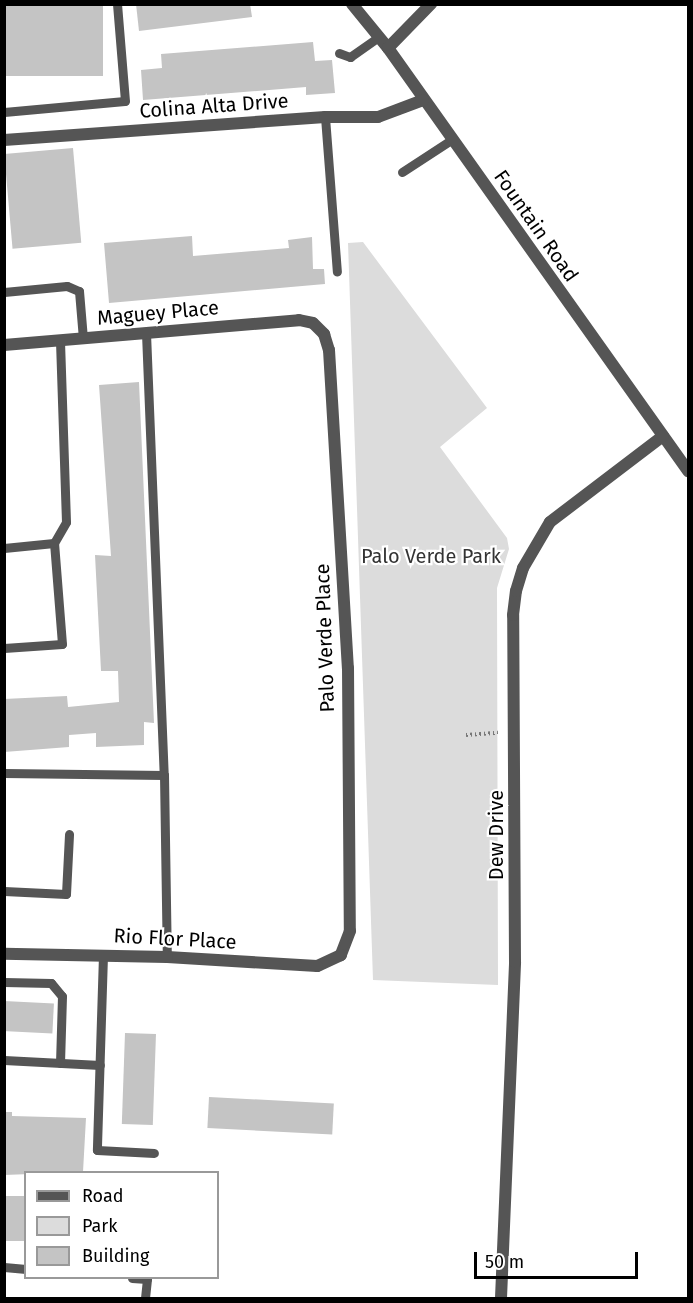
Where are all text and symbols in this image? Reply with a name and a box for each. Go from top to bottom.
street label: Colina Alta Drive [139,89,289,123]
street label: Fountain Road [489,166,583,286]
street label: Maguey Place [96,296,220,330]
park label: Palo Verde Park [361,544,501,568]
street label: Palo Verde Place [310,563,340,713]
street label: Dew Drive [484,790,508,880]
street label: Rio Flor Place [113,924,237,954]
legend [24,1171,219,1279]
text: Road [82,1185,124,1207]
text: Park [82,1215,117,1237]
scale bar [477,1240,640,1278]
text: Building [82,1245,149,1267]
text: 50 m [485,1251,524,1273]

